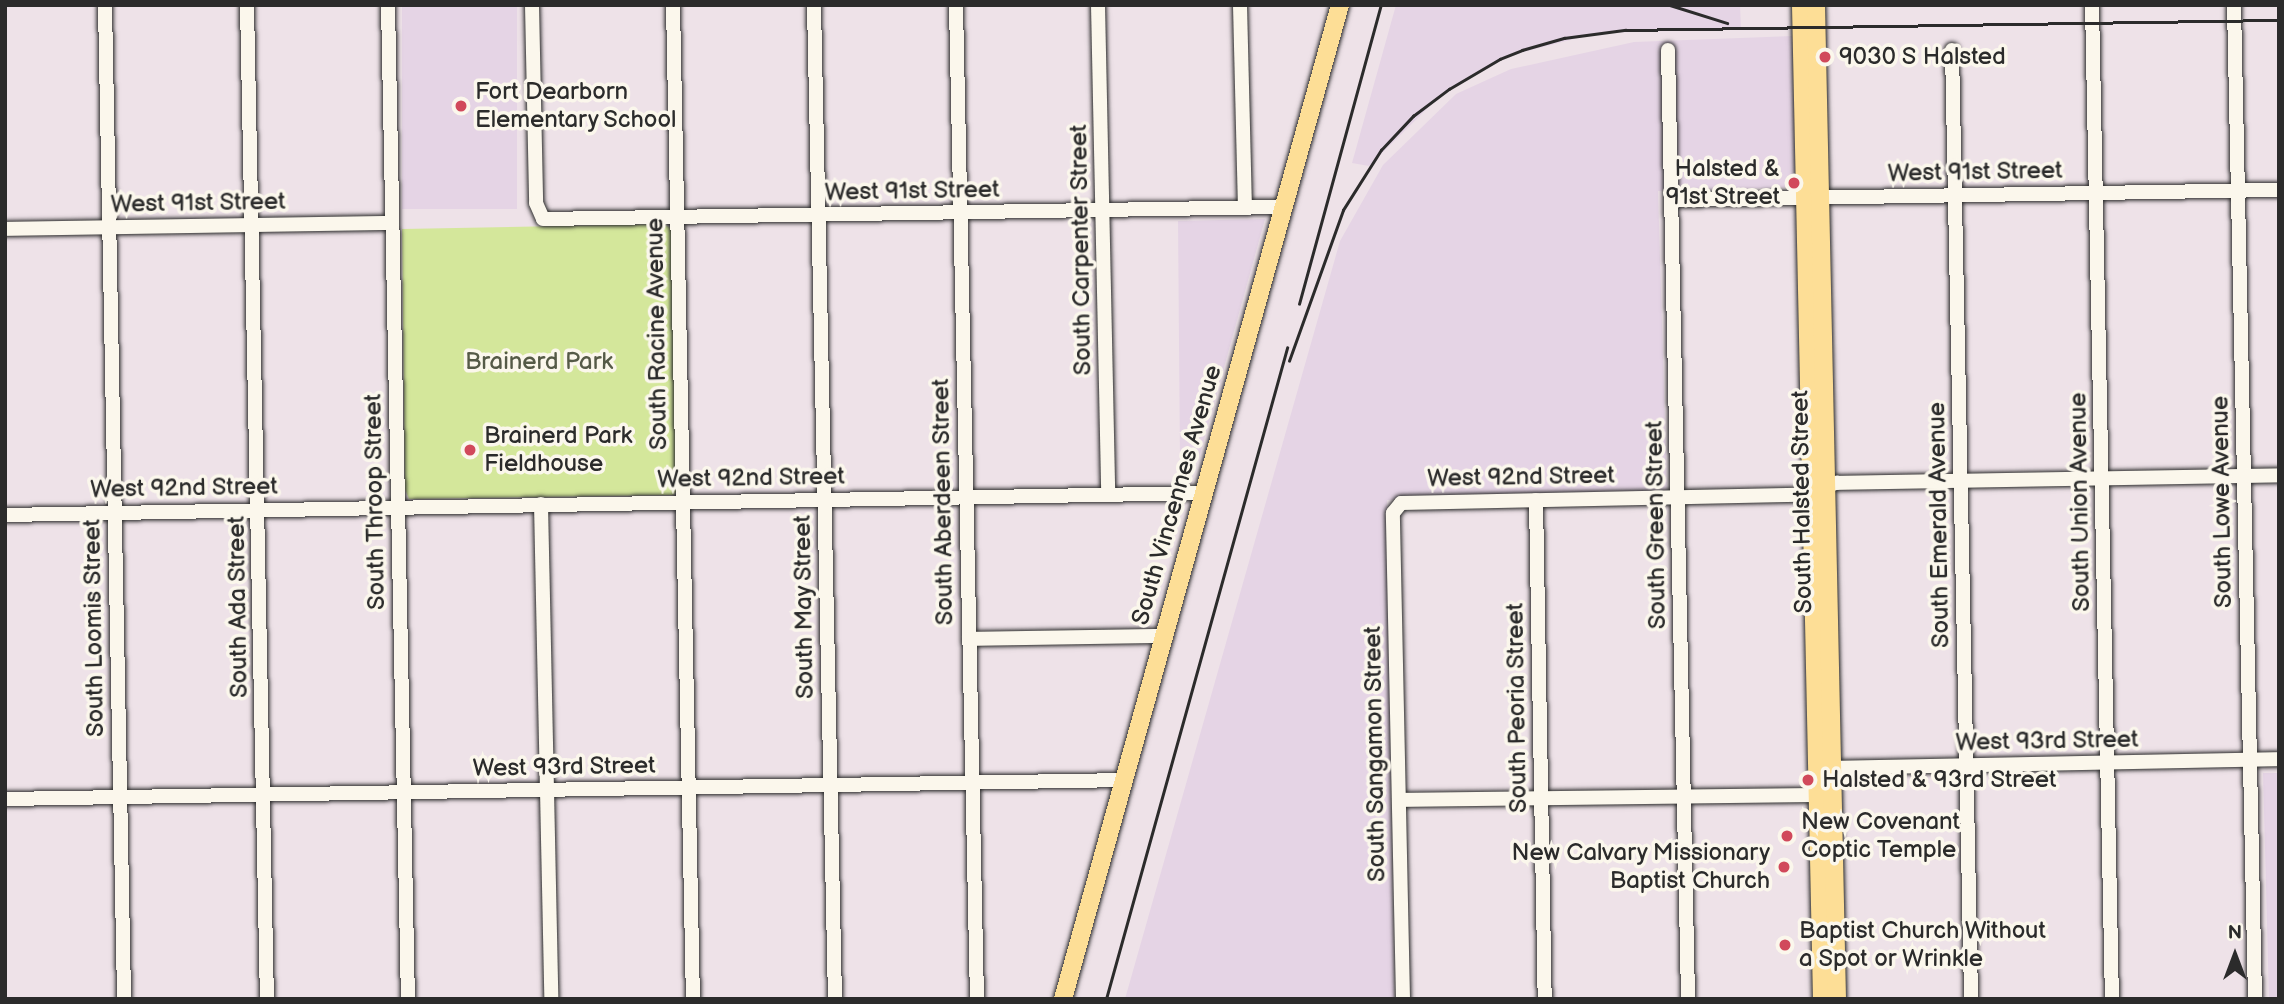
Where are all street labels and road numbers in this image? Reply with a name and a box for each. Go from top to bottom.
street label: South Carpenter Street [1064,124,1098,376]
street label: West 91st Street [1887,156,2063,188]
street label: West 91st Street [824,175,1000,207]
street label: West 91st Street [110,187,286,219]
street label: South Racine Avenue [641,218,673,450]
street label: South Vincennes Avenue [1126,361,1228,629]
street label: South Aberdeen Street [926,378,960,626]
street label: South Halsted Street [1786,390,1818,614]
street label: South Union Avenue [2064,392,2096,612]
street label: South Throop Street [359,393,391,611]
street label: South Lowe Avenue [2206,396,2238,608]
street label: South Emerald Avenue [1922,402,1956,648]
street label: South Green Street [1640,420,1672,630]
street label: West 92nd Street [1427,461,1615,493]
street label: West 92nd Street [657,462,845,494]
street label: West 92nd Street [90,472,278,504]
street label: South May Street [788,514,820,700]
street label: South Ada Street [222,516,254,698]
street label: South Loomis Street [78,519,110,737]
street label: South Peoria Street [1501,602,1533,814]
street label: South Sangamon Street [1358,625,1392,883]
street label: West 93rd Street [1955,725,2139,757]
street label: West 93rd Street [472,751,656,783]

